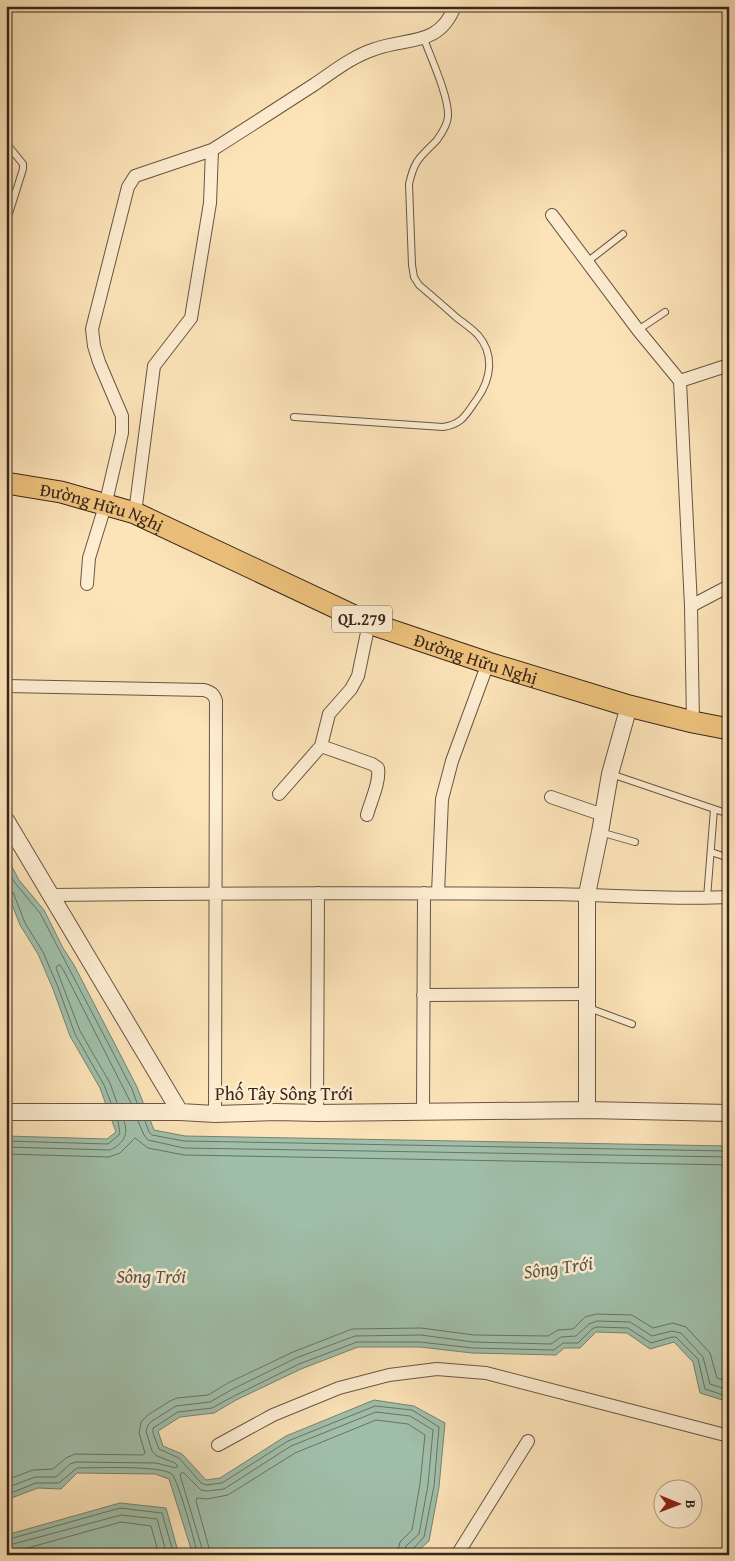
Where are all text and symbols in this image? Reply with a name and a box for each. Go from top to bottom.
street label: Đường Hữu Nghị [38,475,168,538]
road number: QL.279 [332,606,392,632]
street label: Đường Hữu Nghị [411,626,541,691]
street label: Phố Tây Sông Trới [215,1080,353,1107]
water label: Sông Trới [522,1248,595,1286]
water label: Sông Trới [116,1262,186,1290]
north arrow [652,1478,702,1528]
text: B [681,1500,701,1509]

